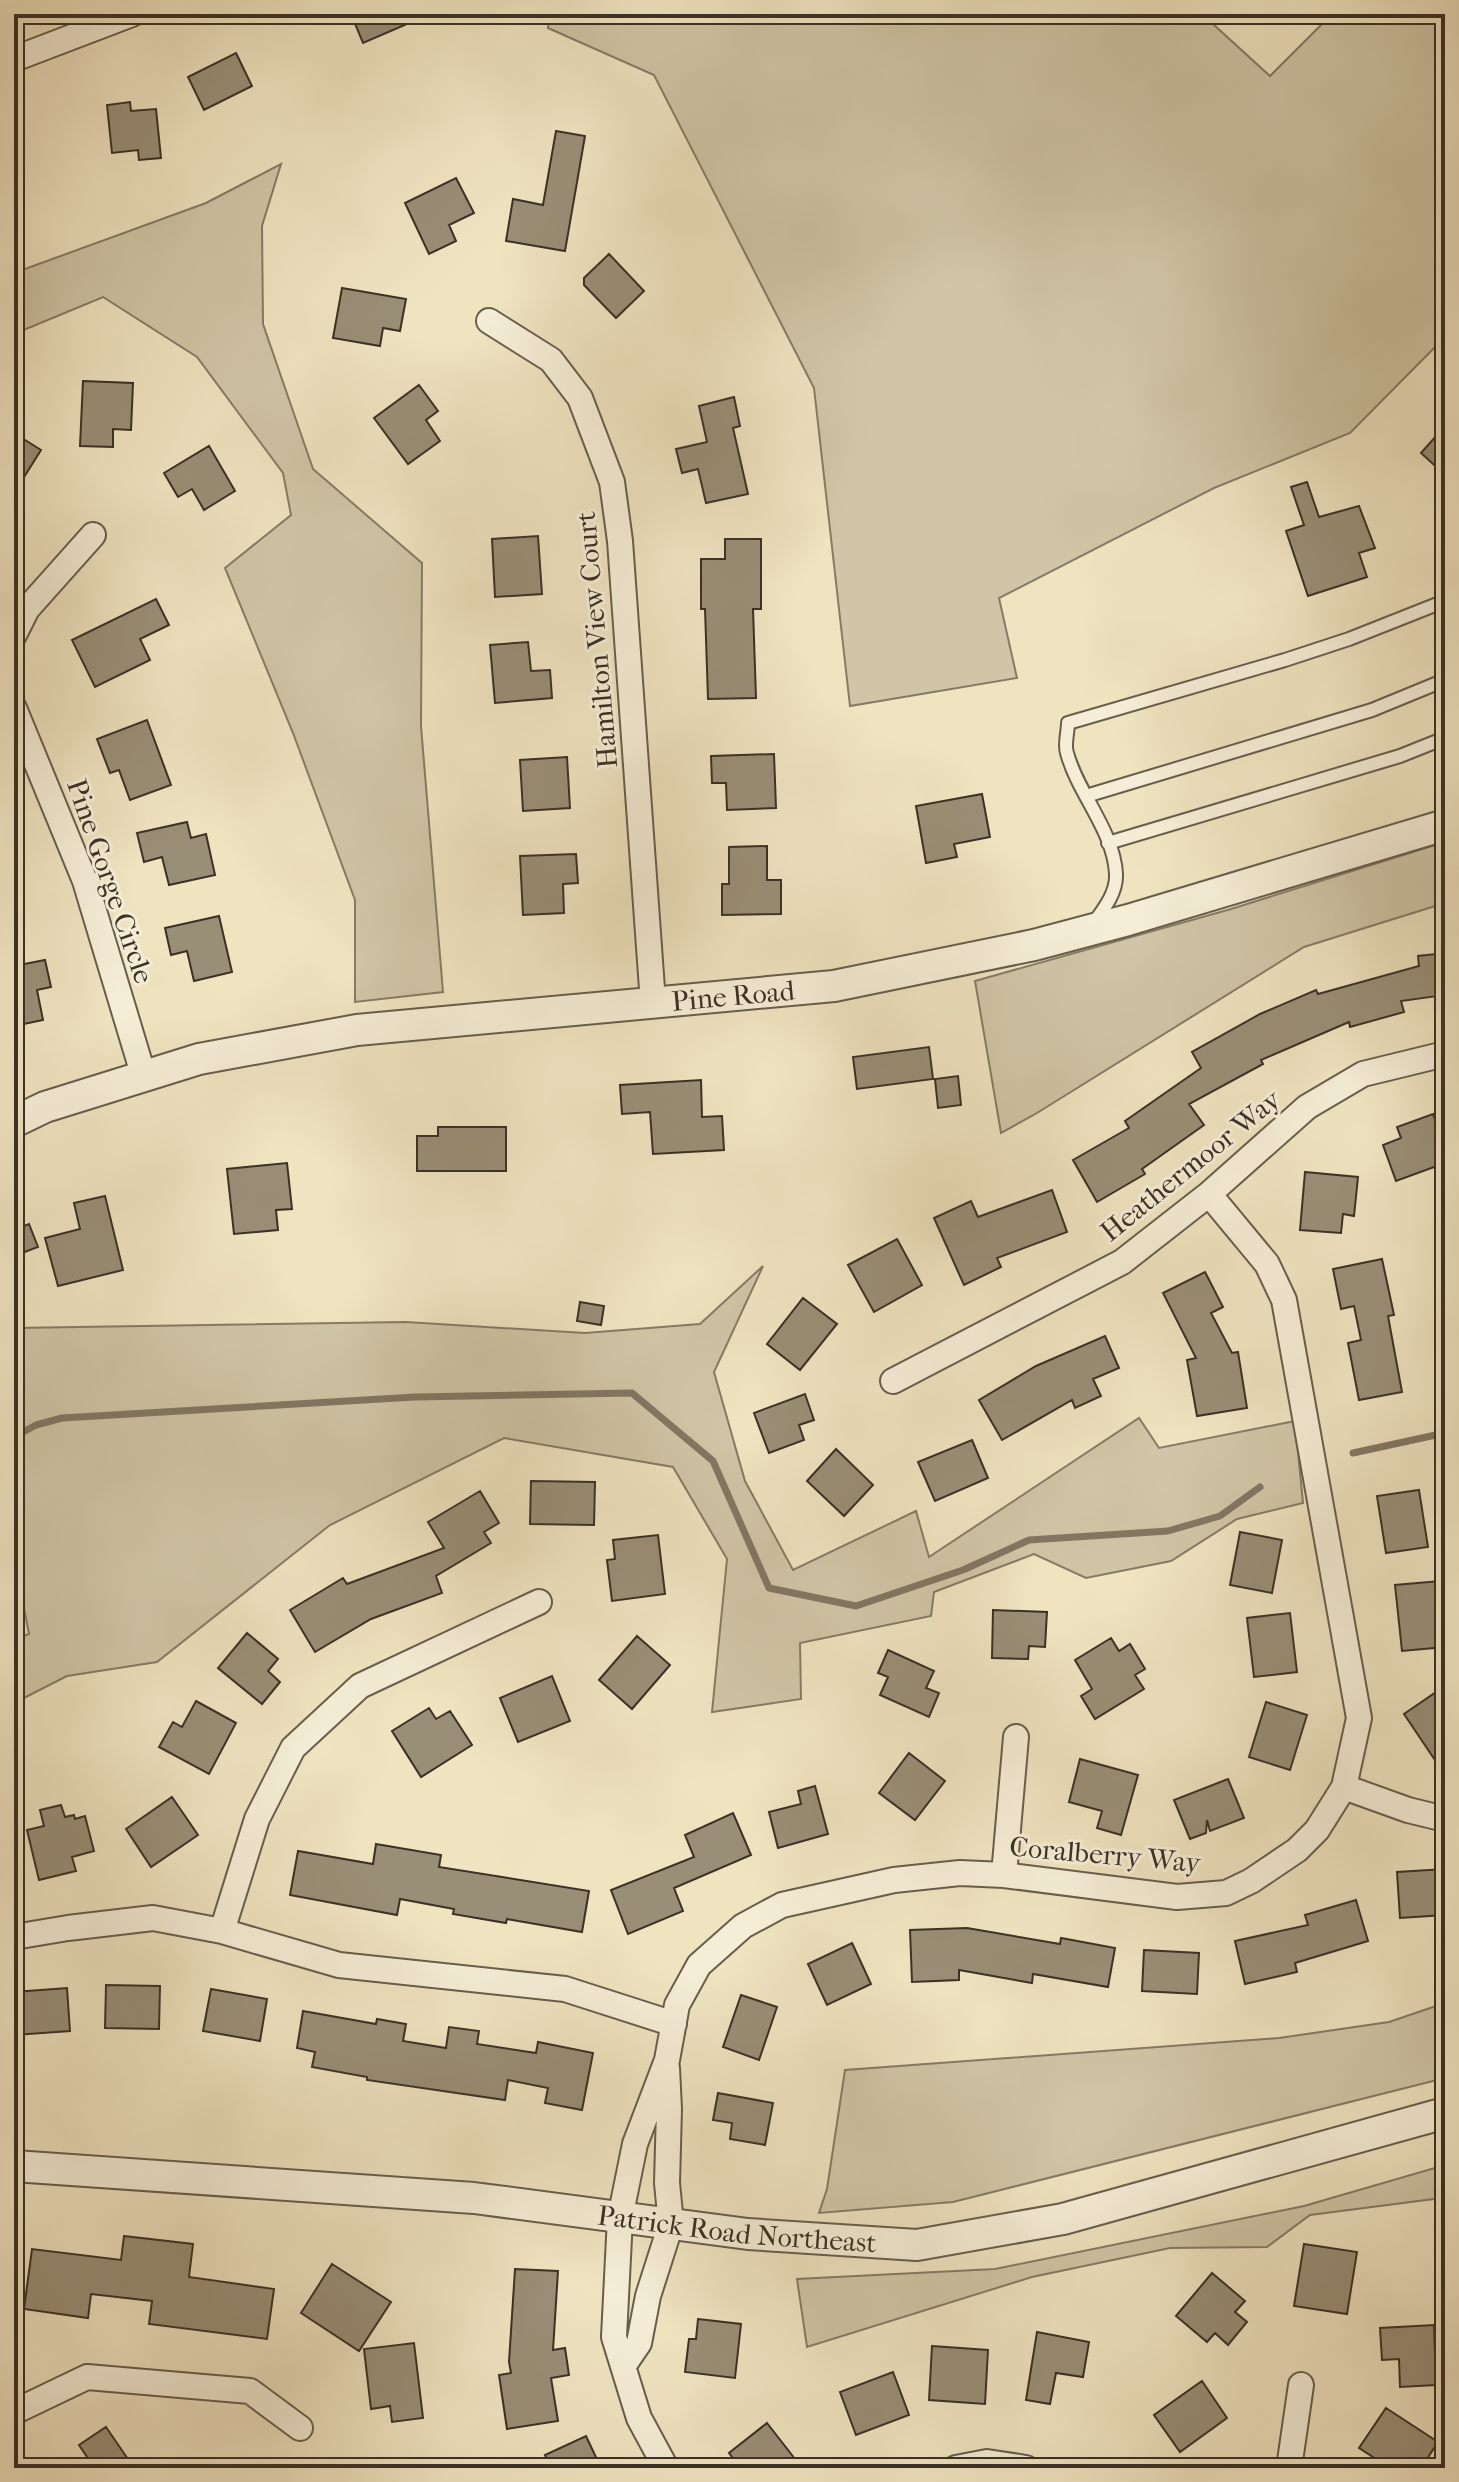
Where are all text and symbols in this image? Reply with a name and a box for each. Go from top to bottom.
street label: Hamilton View Court [569,510,624,770]
street label: Pine Gorge Circle [60,775,161,988]
street label: Pine Road [670,974,797,1018]
street label: Heathermoor Way [1094,1082,1288,1248]
street label: Coralberry Way [1008,1830,1203,1879]
street label: Patrick Road Northeast [595,2198,877,2259]

